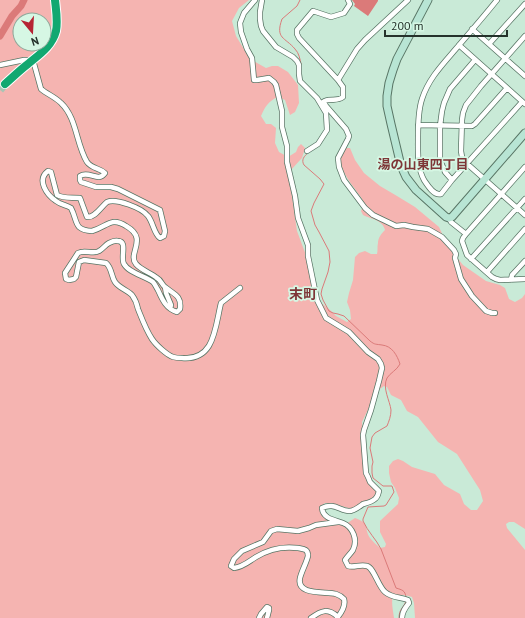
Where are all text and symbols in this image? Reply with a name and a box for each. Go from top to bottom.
north arrow [12,12,52,52]
scale bar [385,12,507,38]
text: 200 m [391,18,424,33]
text: N [29,34,41,49]
district label: 湯の山東四丁目 [377,156,469,173]
district label: 末町 [289,285,317,303]

